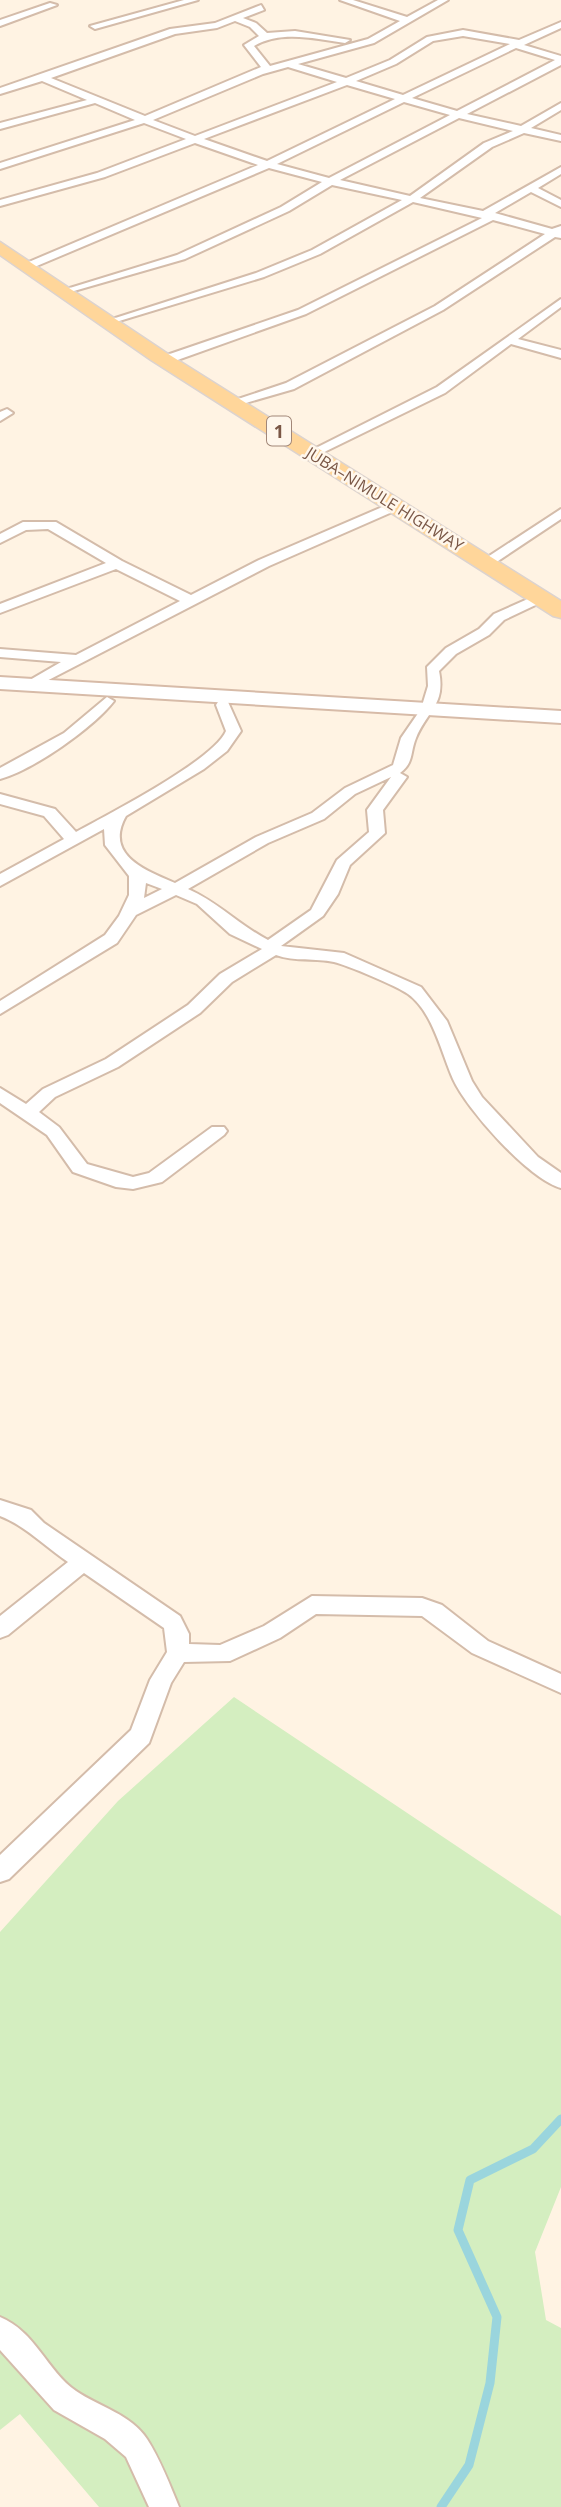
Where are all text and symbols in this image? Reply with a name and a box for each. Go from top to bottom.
road number: 1 [267,416,291,446]
street label: JUBA–NIMULE HIGHWAY [300,440,468,557]

